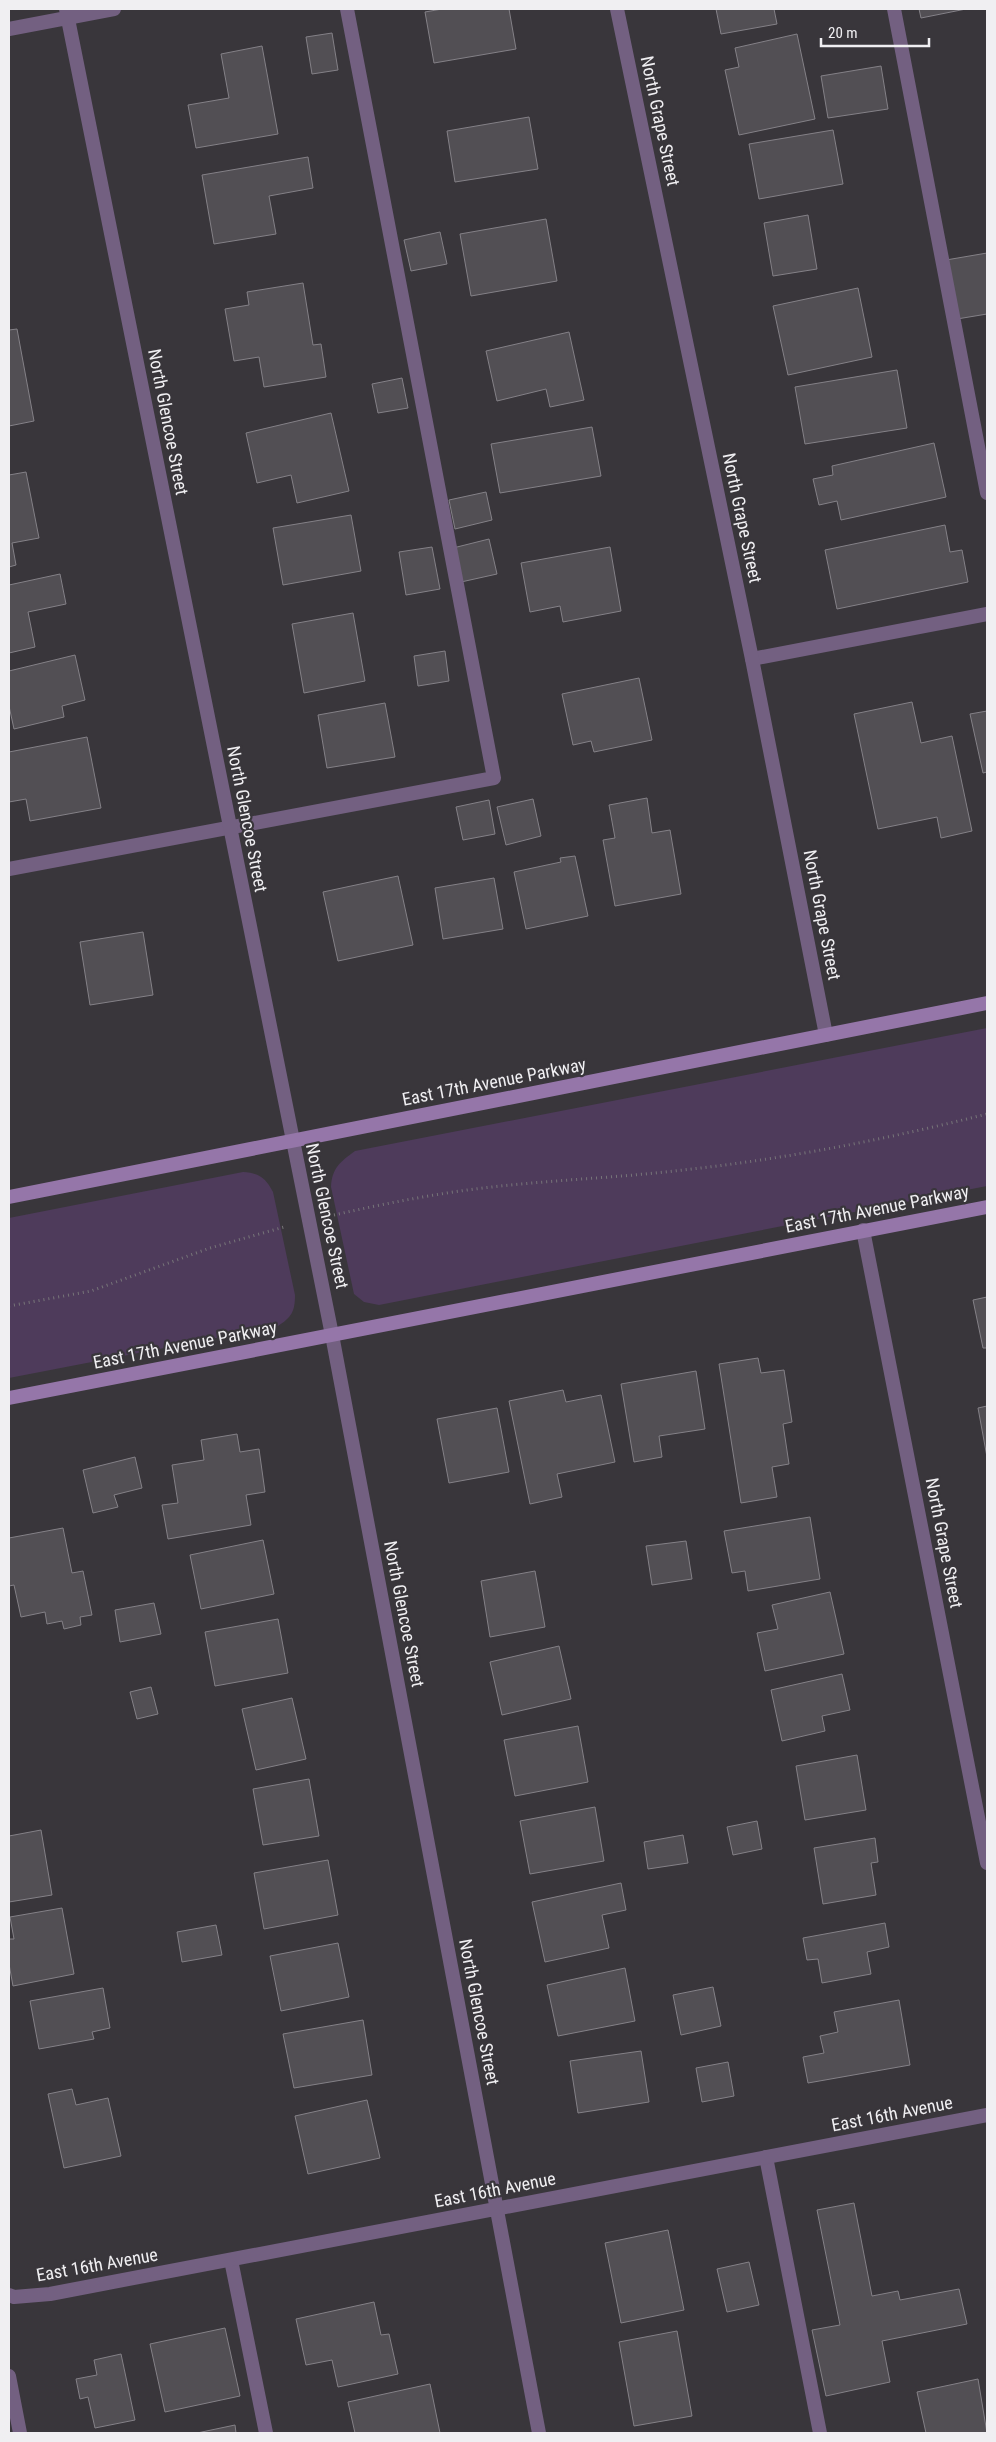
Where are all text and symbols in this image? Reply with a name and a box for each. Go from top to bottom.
scale bar [821,15,928,47]
text: 20 m [828,24,858,42]
street label: North Grape Street [636,54,685,188]
street label: North Glencoe Street [144,347,193,497]
street label: North Grape Street [718,451,767,585]
street label: North Glencoe Street [223,744,272,894]
street label: North Grape Street [800,848,845,982]
street label: East 17th Avenue Parkway [400,1053,588,1110]
street label: North Glencoe Street [302,1141,353,1291]
street label: East 17th Avenue Parkway [783,1180,971,1237]
street label: East 17th Avenue Parkway [91,1316,279,1373]
street label: North Grape Street [922,1476,967,1610]
street label: North Glencoe Street [380,1539,429,1689]
street label: North Glencoe Street [455,1937,504,2087]
street label: East 16th Avenue [830,2091,954,2136]
street label: East 16th Avenue [433,2167,557,2212]
street label: East 16th Avenue [35,2243,159,2286]

